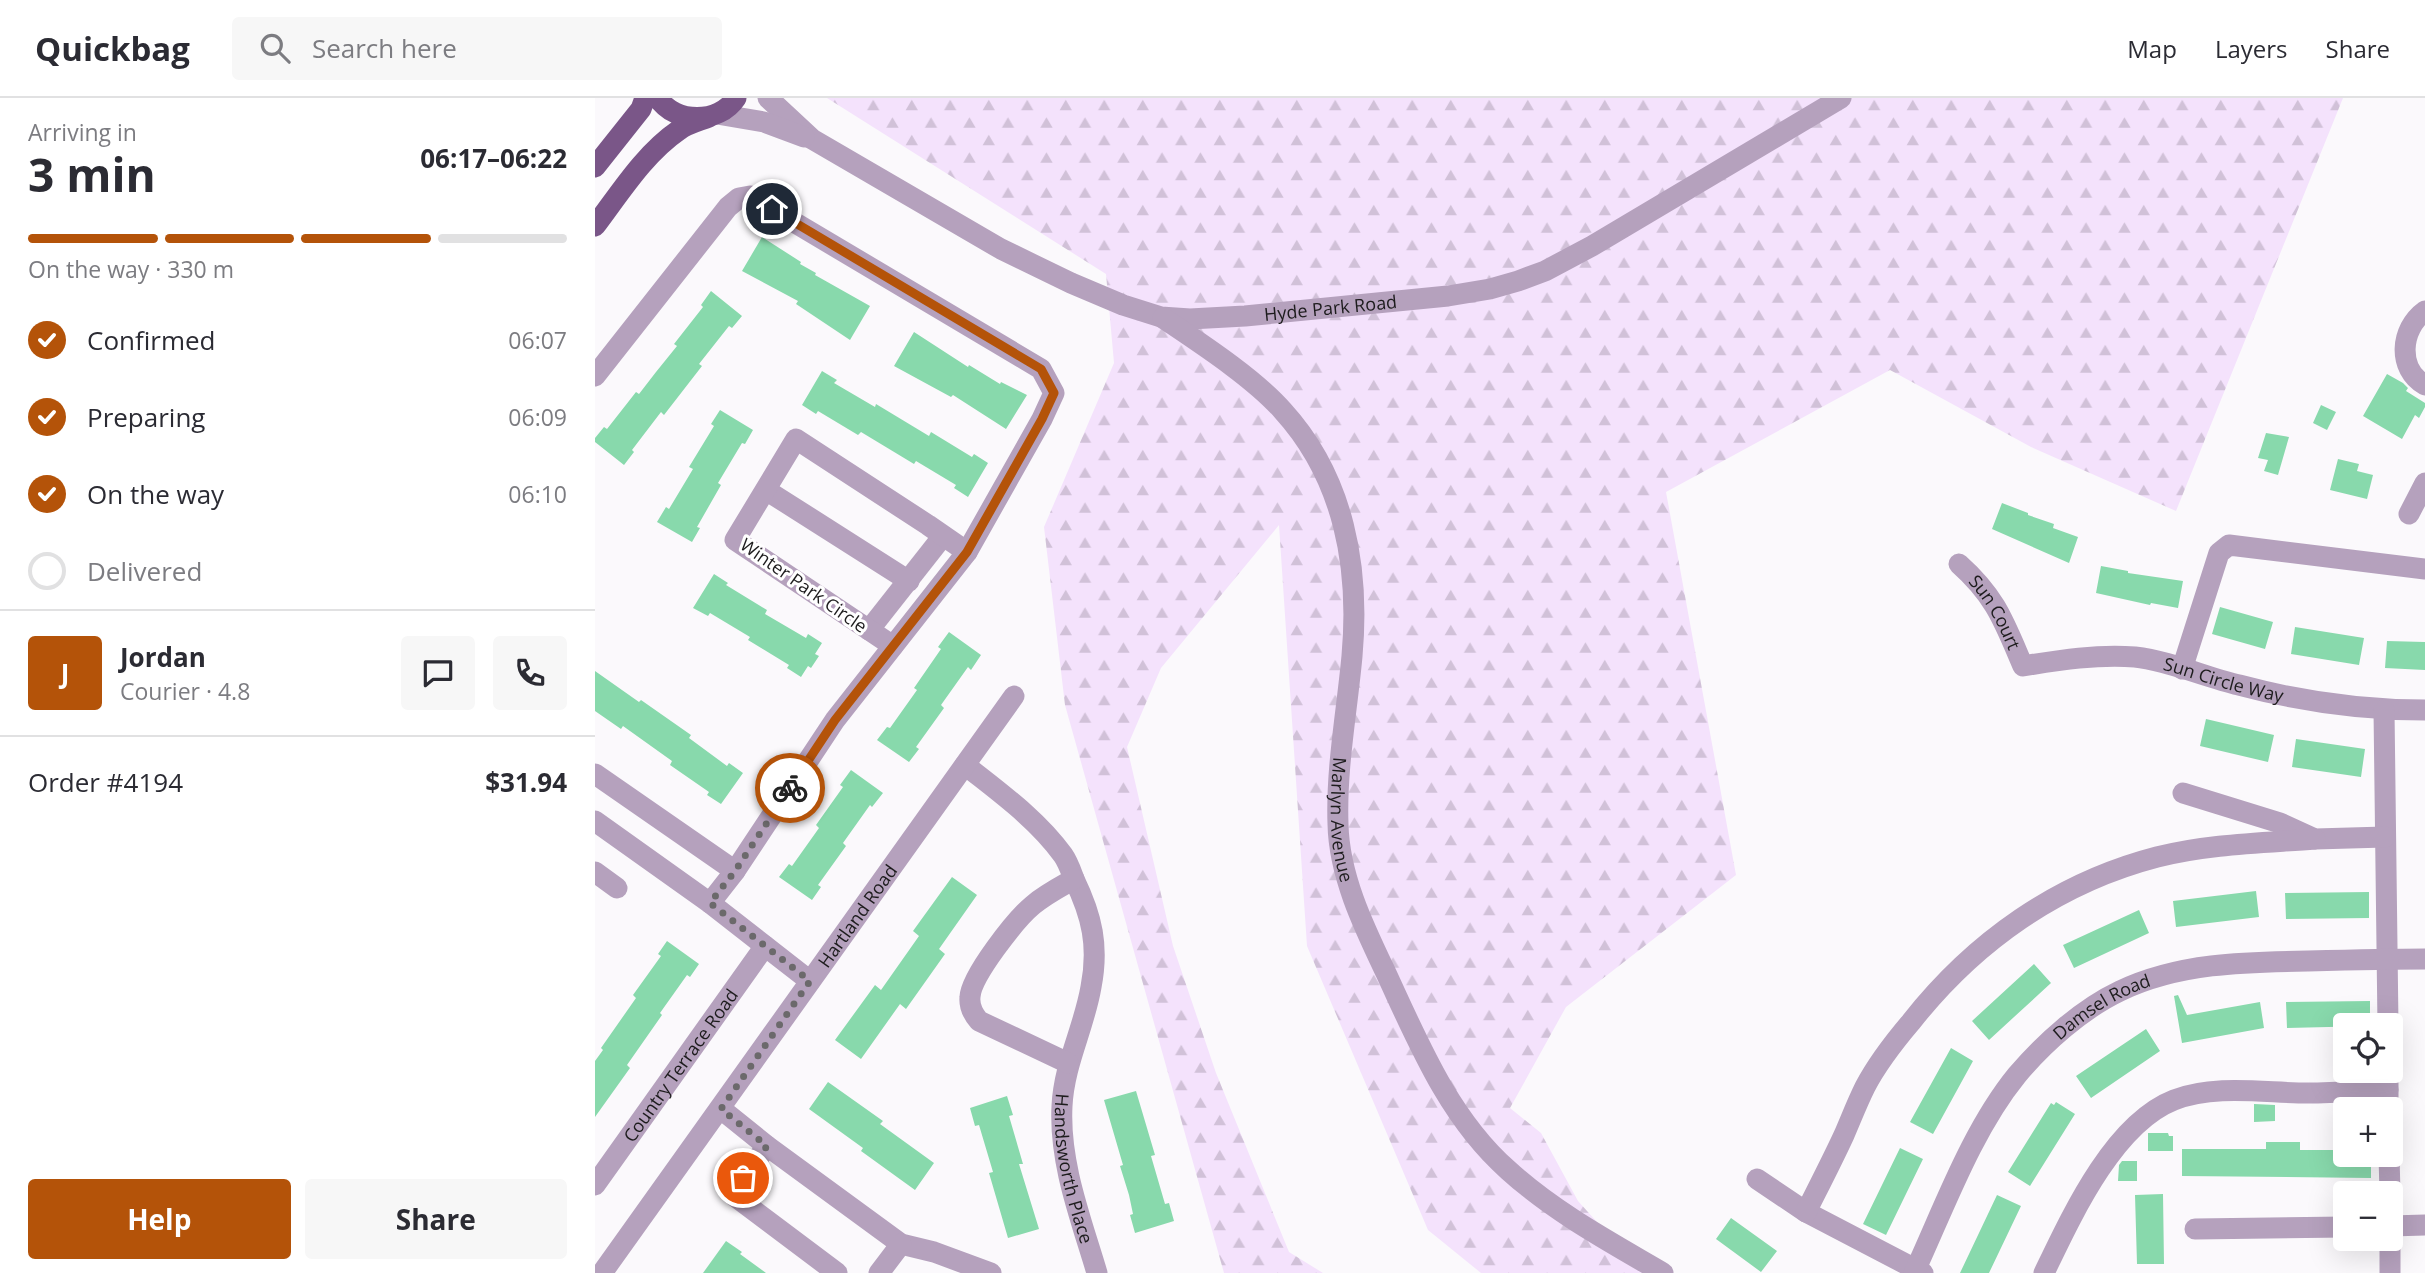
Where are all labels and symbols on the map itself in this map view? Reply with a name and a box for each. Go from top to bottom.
pin [742,179,802,239]
street label: Hyde Park Road [1263,289,1398,326]
street label: Winter Park Circle [736,532,872,638]
street label: Sun Court [1964,569,2027,653]
street label: Sun Circle Way [2161,651,2287,707]
courier [755,753,825,823]
street label: Marlyn Avenue [1326,756,1359,885]
street label: Hartland Road [812,859,902,972]
street label: Damsel Road [2047,968,2153,1045]
street label: Country Terrace Road [617,984,743,1147]
street label: Handsworth Place [1050,1092,1099,1246]
pin [713,1148,773,1208]

